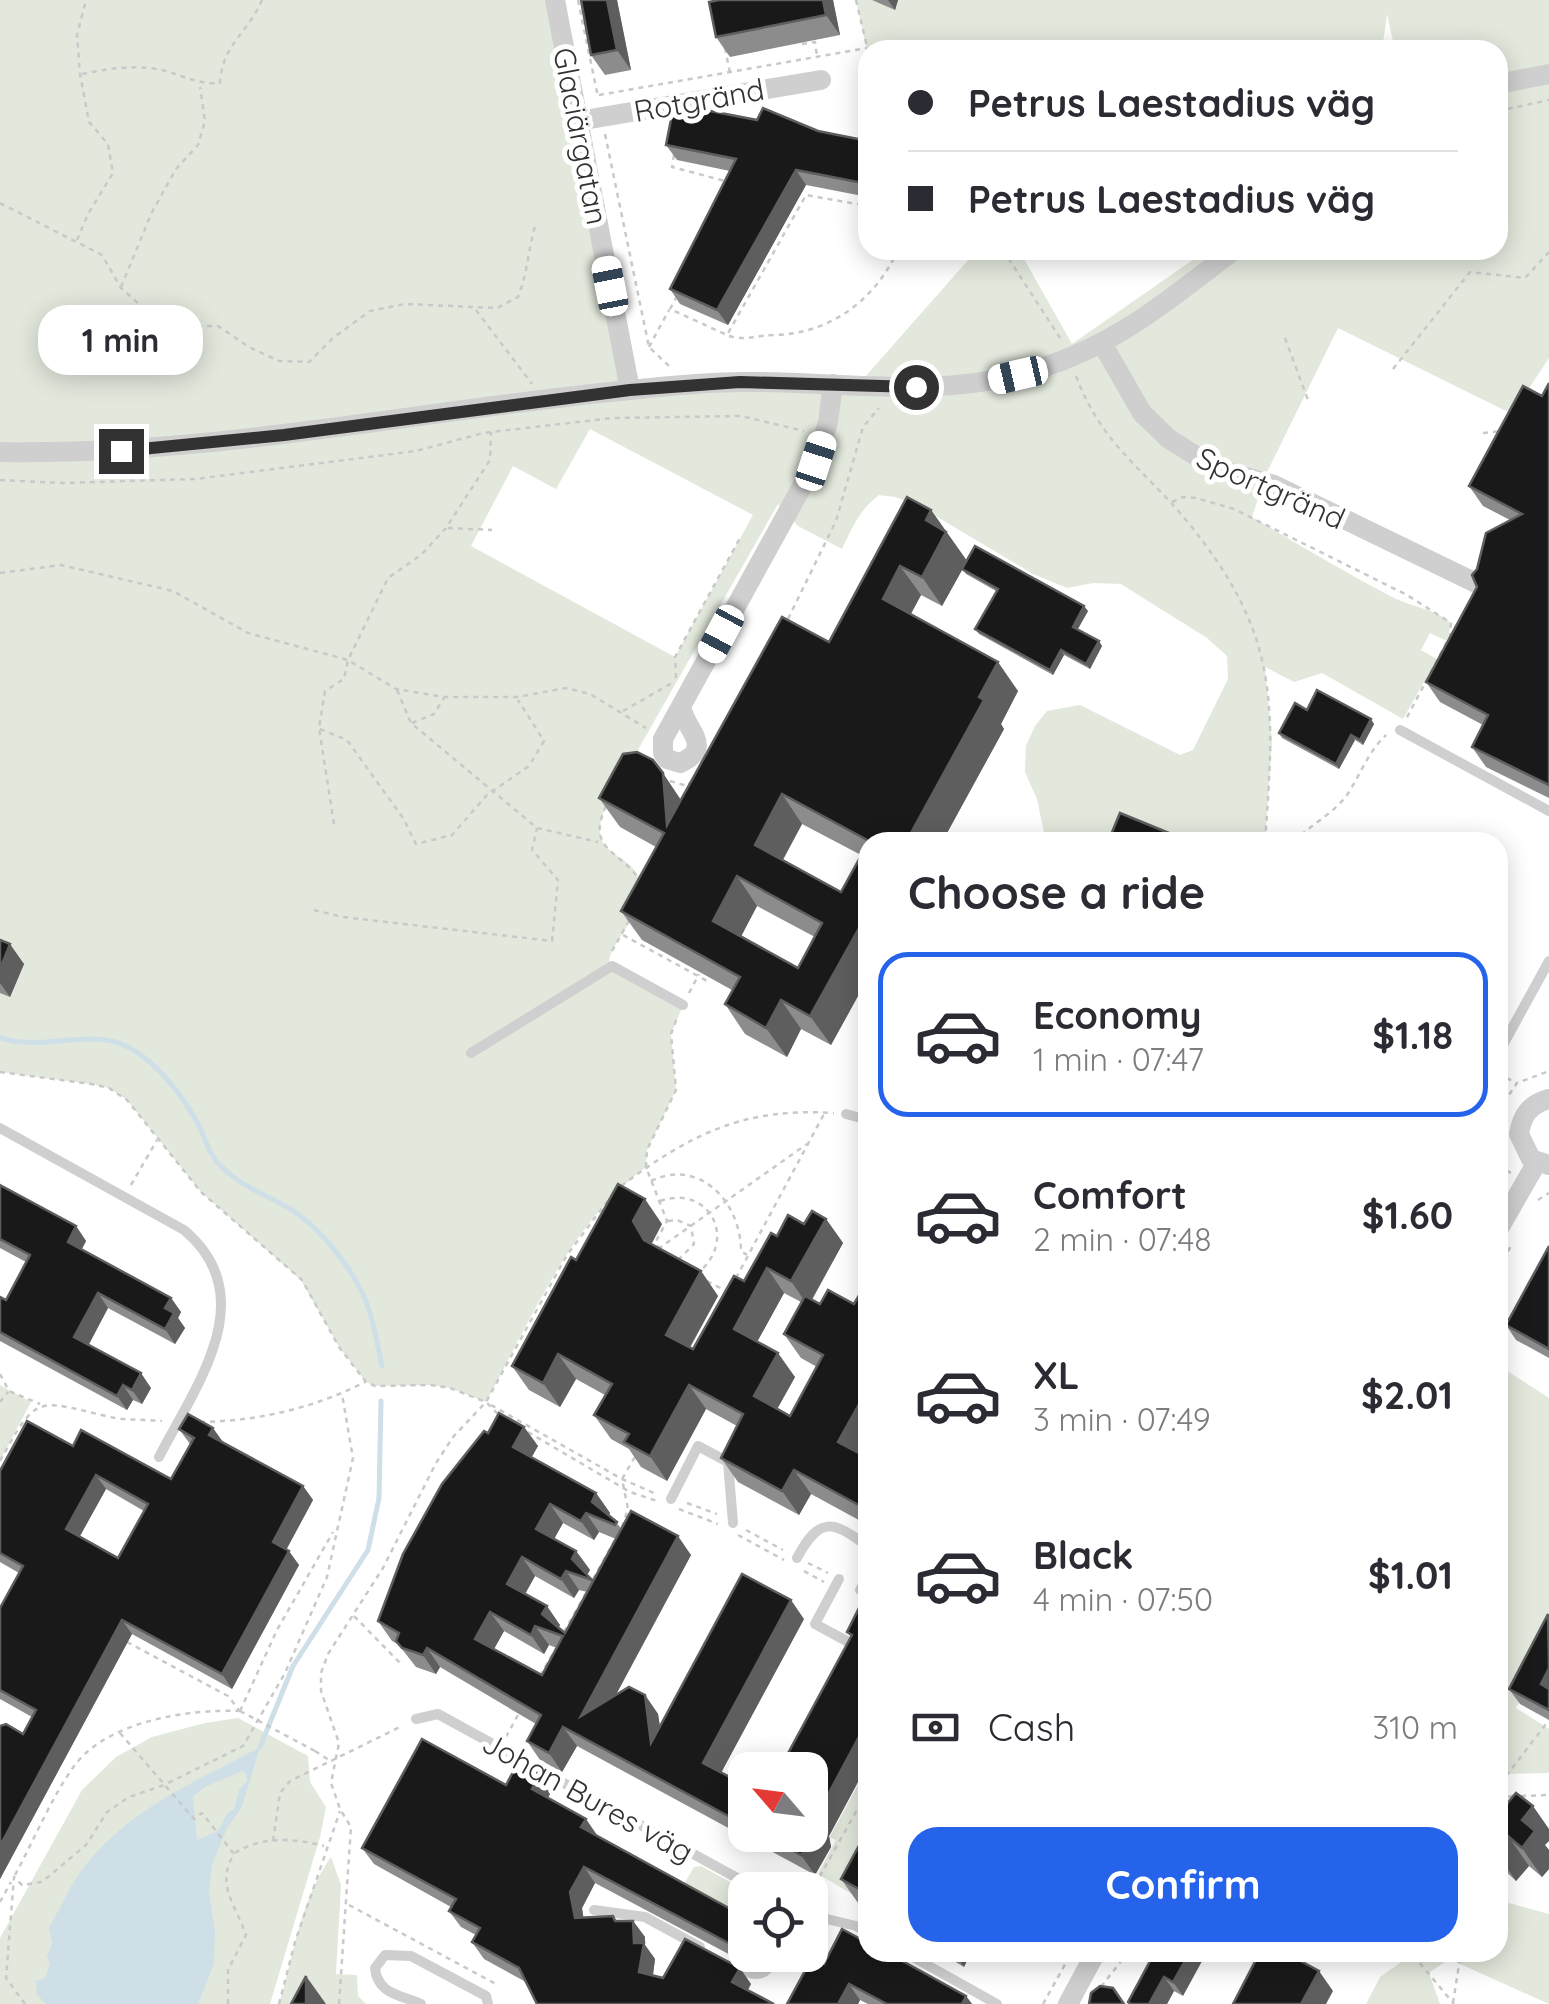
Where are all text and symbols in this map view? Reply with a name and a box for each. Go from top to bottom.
street label: Glaciärgatan [545,44,617,228]
street label: Rotgränd [631,70,767,130]
text: Petrus Laestadius väg [968,79,1375,127]
text: Petrus Laestadius väg [968,175,1375,223]
car [590,254,630,318]
callout: 1 min [38,306,204,376]
text: 1 min [82,320,159,360]
car [985,354,1051,396]
route start [894,365,939,410]
car [792,428,840,494]
route end [99,429,144,474]
street label: Sportgränd [1191,438,1351,538]
car [694,600,748,668]
text: Choose a ride [908,864,1205,920]
icon: car [913,990,1003,1080]
text: Economy [1033,991,1202,1039]
text: $1.18 [1372,1011,1453,1059]
text: 1 min · 07:47 [1033,1039,1204,1079]
icon: car [913,1170,1003,1260]
text: Comfort [1033,1171,1187,1219]
text: $1.60 [1362,1191,1453,1239]
text: 2 min · 07:48 [1033,1219,1212,1259]
icon: car [913,1350,1003,1440]
text: XL [1033,1351,1079,1399]
text: $2.01 [1361,1371,1453,1419]
text: 3 min · 07:49 [1033,1399,1211,1439]
icon: car [913,1530,1003,1620]
text: Black [1033,1531,1133,1579]
text: $1.01 [1368,1551,1453,1599]
text: 4 min · 07:50 [1033,1579,1213,1619]
icon: cash [908,1700,963,1755]
text: Cash [988,1703,1075,1751]
text: 310 m [1372,1707,1458,1747]
street label: Johan Bures väg [476,1723,700,1871]
north arrow [728,1752,828,1852]
map controls [728,1752,828,1972]
button: Confirm [908,1827,1458,1942]
button: locate [728,1872,828,1972]

